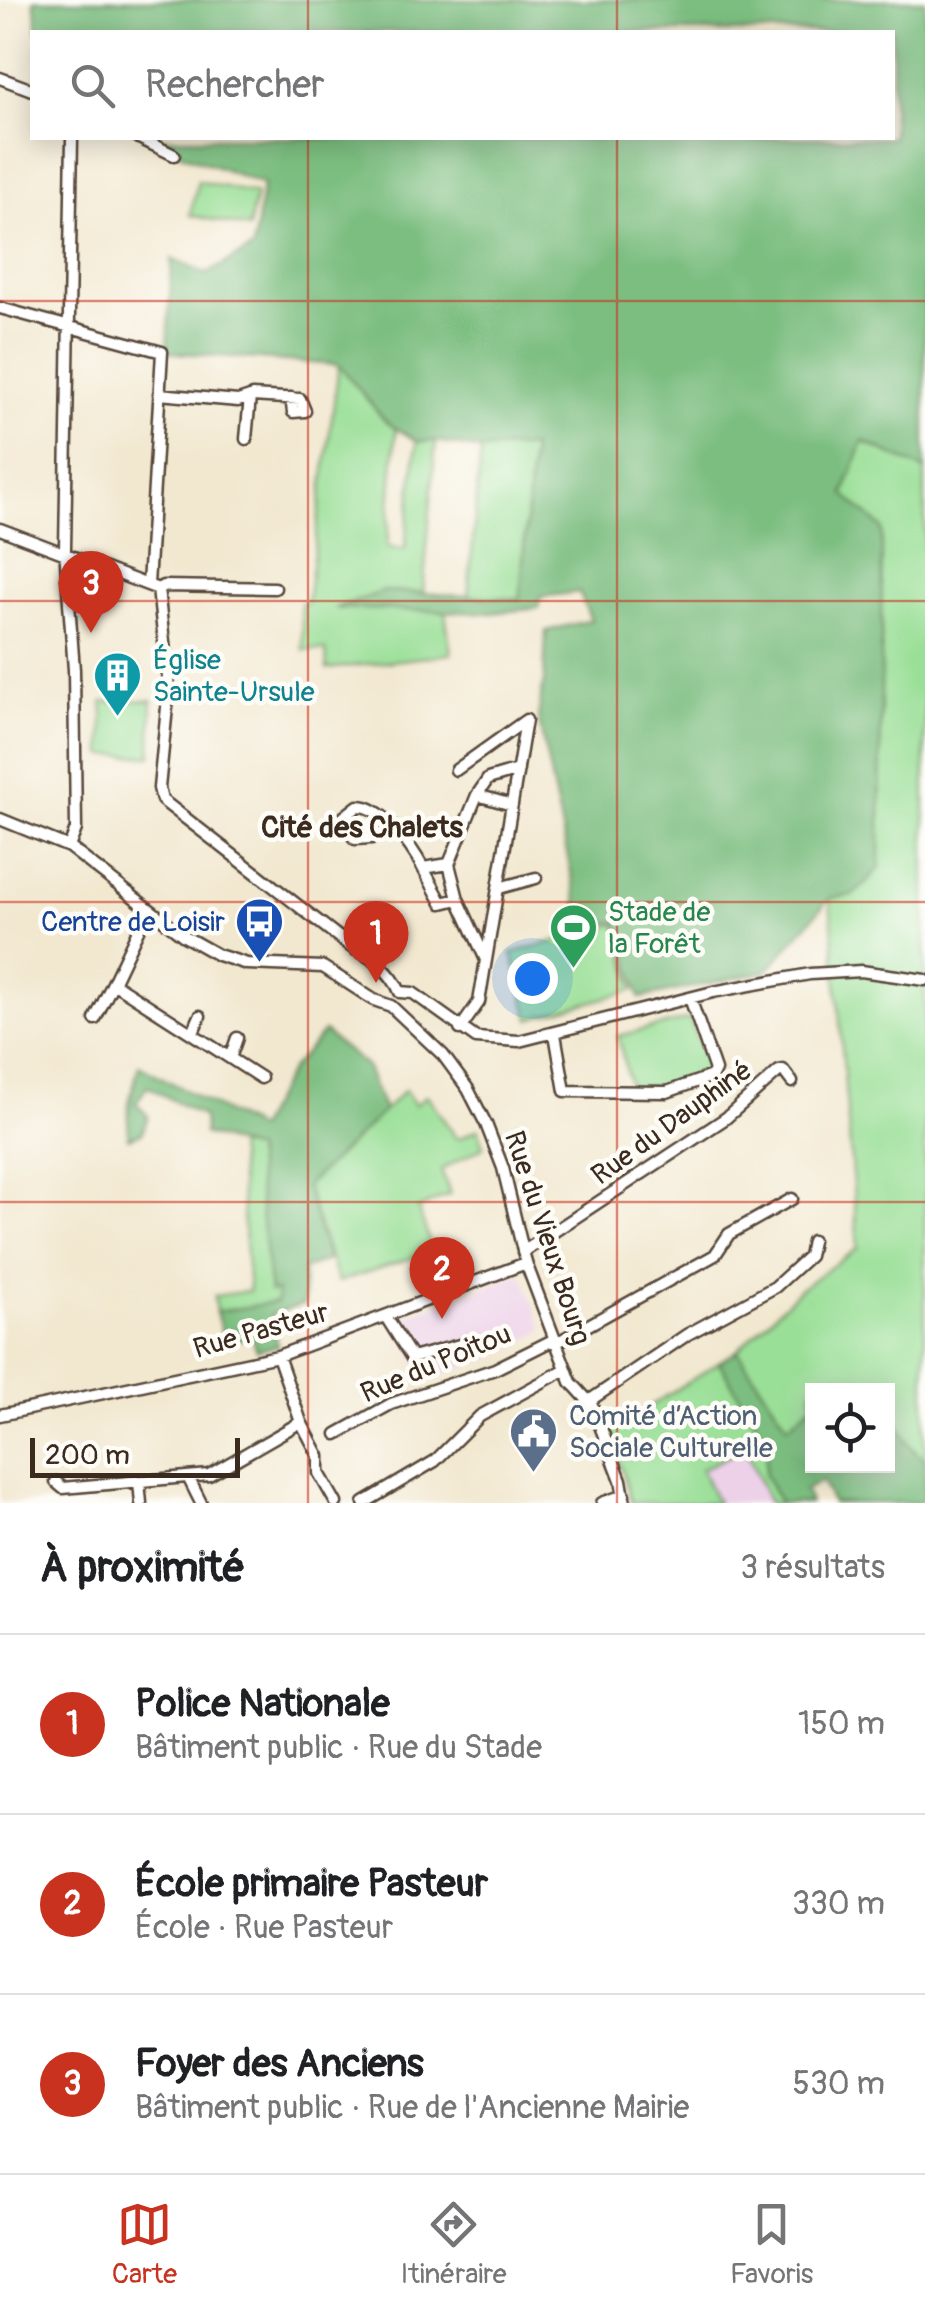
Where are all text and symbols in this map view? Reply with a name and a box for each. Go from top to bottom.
search box [30,30,895,140]
icon: search [65,58,120,113]
text: Rechercher [145,61,325,109]
pin: 3 [58,550,124,633]
place label: Église Sainte-Ursule [153,643,315,710]
building icon: Église Sainte-Ursule [92,650,144,718]
district label: Cité des Chalets [261,809,464,846]
place label: Stade de la Forêt [608,895,711,962]
bus stop icon: Centre de Loisir [234,896,286,964]
pin: 1 [344,900,408,983]
sports icon: Stade de la Forêt [547,902,599,970]
place label: Centre de Loisir [41,905,225,940]
your location [507,953,558,1004]
street label: Rue du Dauphiné [585,1053,759,1193]
street label: Rue du Vieux Bourg [496,1127,598,1349]
pin: 2 [410,1236,474,1319]
street label: Rue Pasteur [189,1295,333,1367]
street label: Rue du Poitou [356,1317,516,1411]
map controls [805,1383,895,1473]
button: locate [805,1383,895,1473]
place label: Comité d’Action Sociale Culturelle [569,1399,773,1466]
public building icon: Comité d’Action Sociale Culturelle [508,1406,560,1474]
scale bar [30,1433,240,1478]
text: 200 m [45,1438,130,1473]
text: À proximité [40,1542,245,1594]
text: 3 résultats [740,1548,885,1588]
text: Police Nationale [135,1680,390,1728]
text: 1 [66,1704,79,1744]
text: 150 m [798,1704,885,1744]
text: Bâtiment public · Rue du Stade [135,1728,542,1768]
text: École primaire Pasteur [135,1860,488,1908]
text: 2 [64,1884,81,1924]
text: 330 m [792,1884,885,1924]
text: École · Rue Pasteur [135,1908,393,1948]
text: Foyer des Anciens [135,2040,424,2088]
text: 3 [64,2064,81,2104]
text: 530 m [793,2064,885,2104]
text: Bâtiment public · Rue de l'Ancienne Mairie [135,2088,689,2128]
tab: Carte [112,2197,177,2292]
tab: Itinéraire [401,2197,506,2292]
tab: Favoris [730,2197,813,2292]

